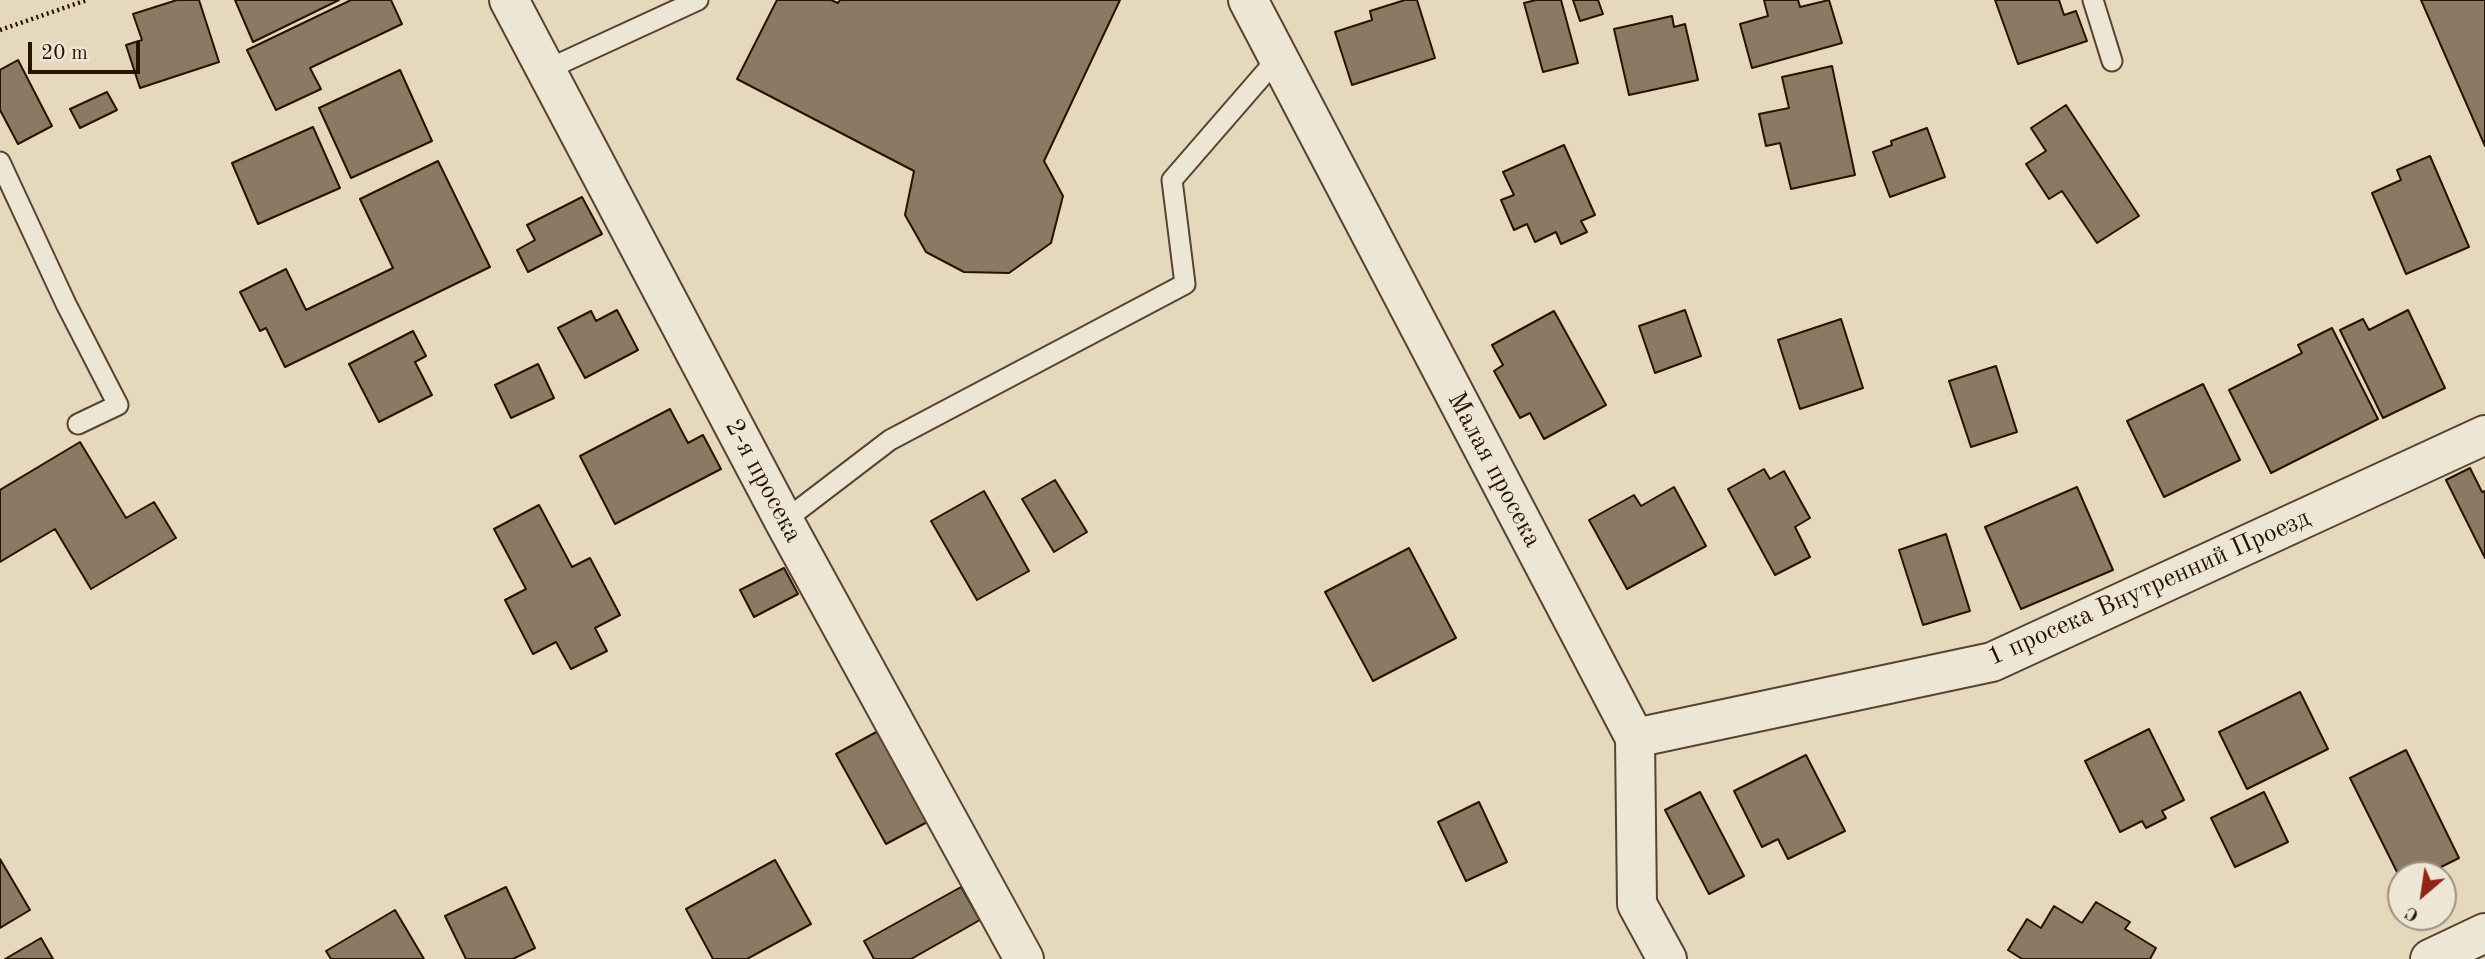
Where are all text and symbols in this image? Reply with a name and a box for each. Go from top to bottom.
scale bar [32,28,144,72]
text: 20 m [41,43,88,64]
street label: Малая просека [1440,387,1548,553]
street label: 2-я просека [717,414,809,548]
street label: 1 просека Внутренний Проезд [1983,503,2315,673]
north arrow [2387,861,2457,931]
text: С [2402,902,2423,924]

